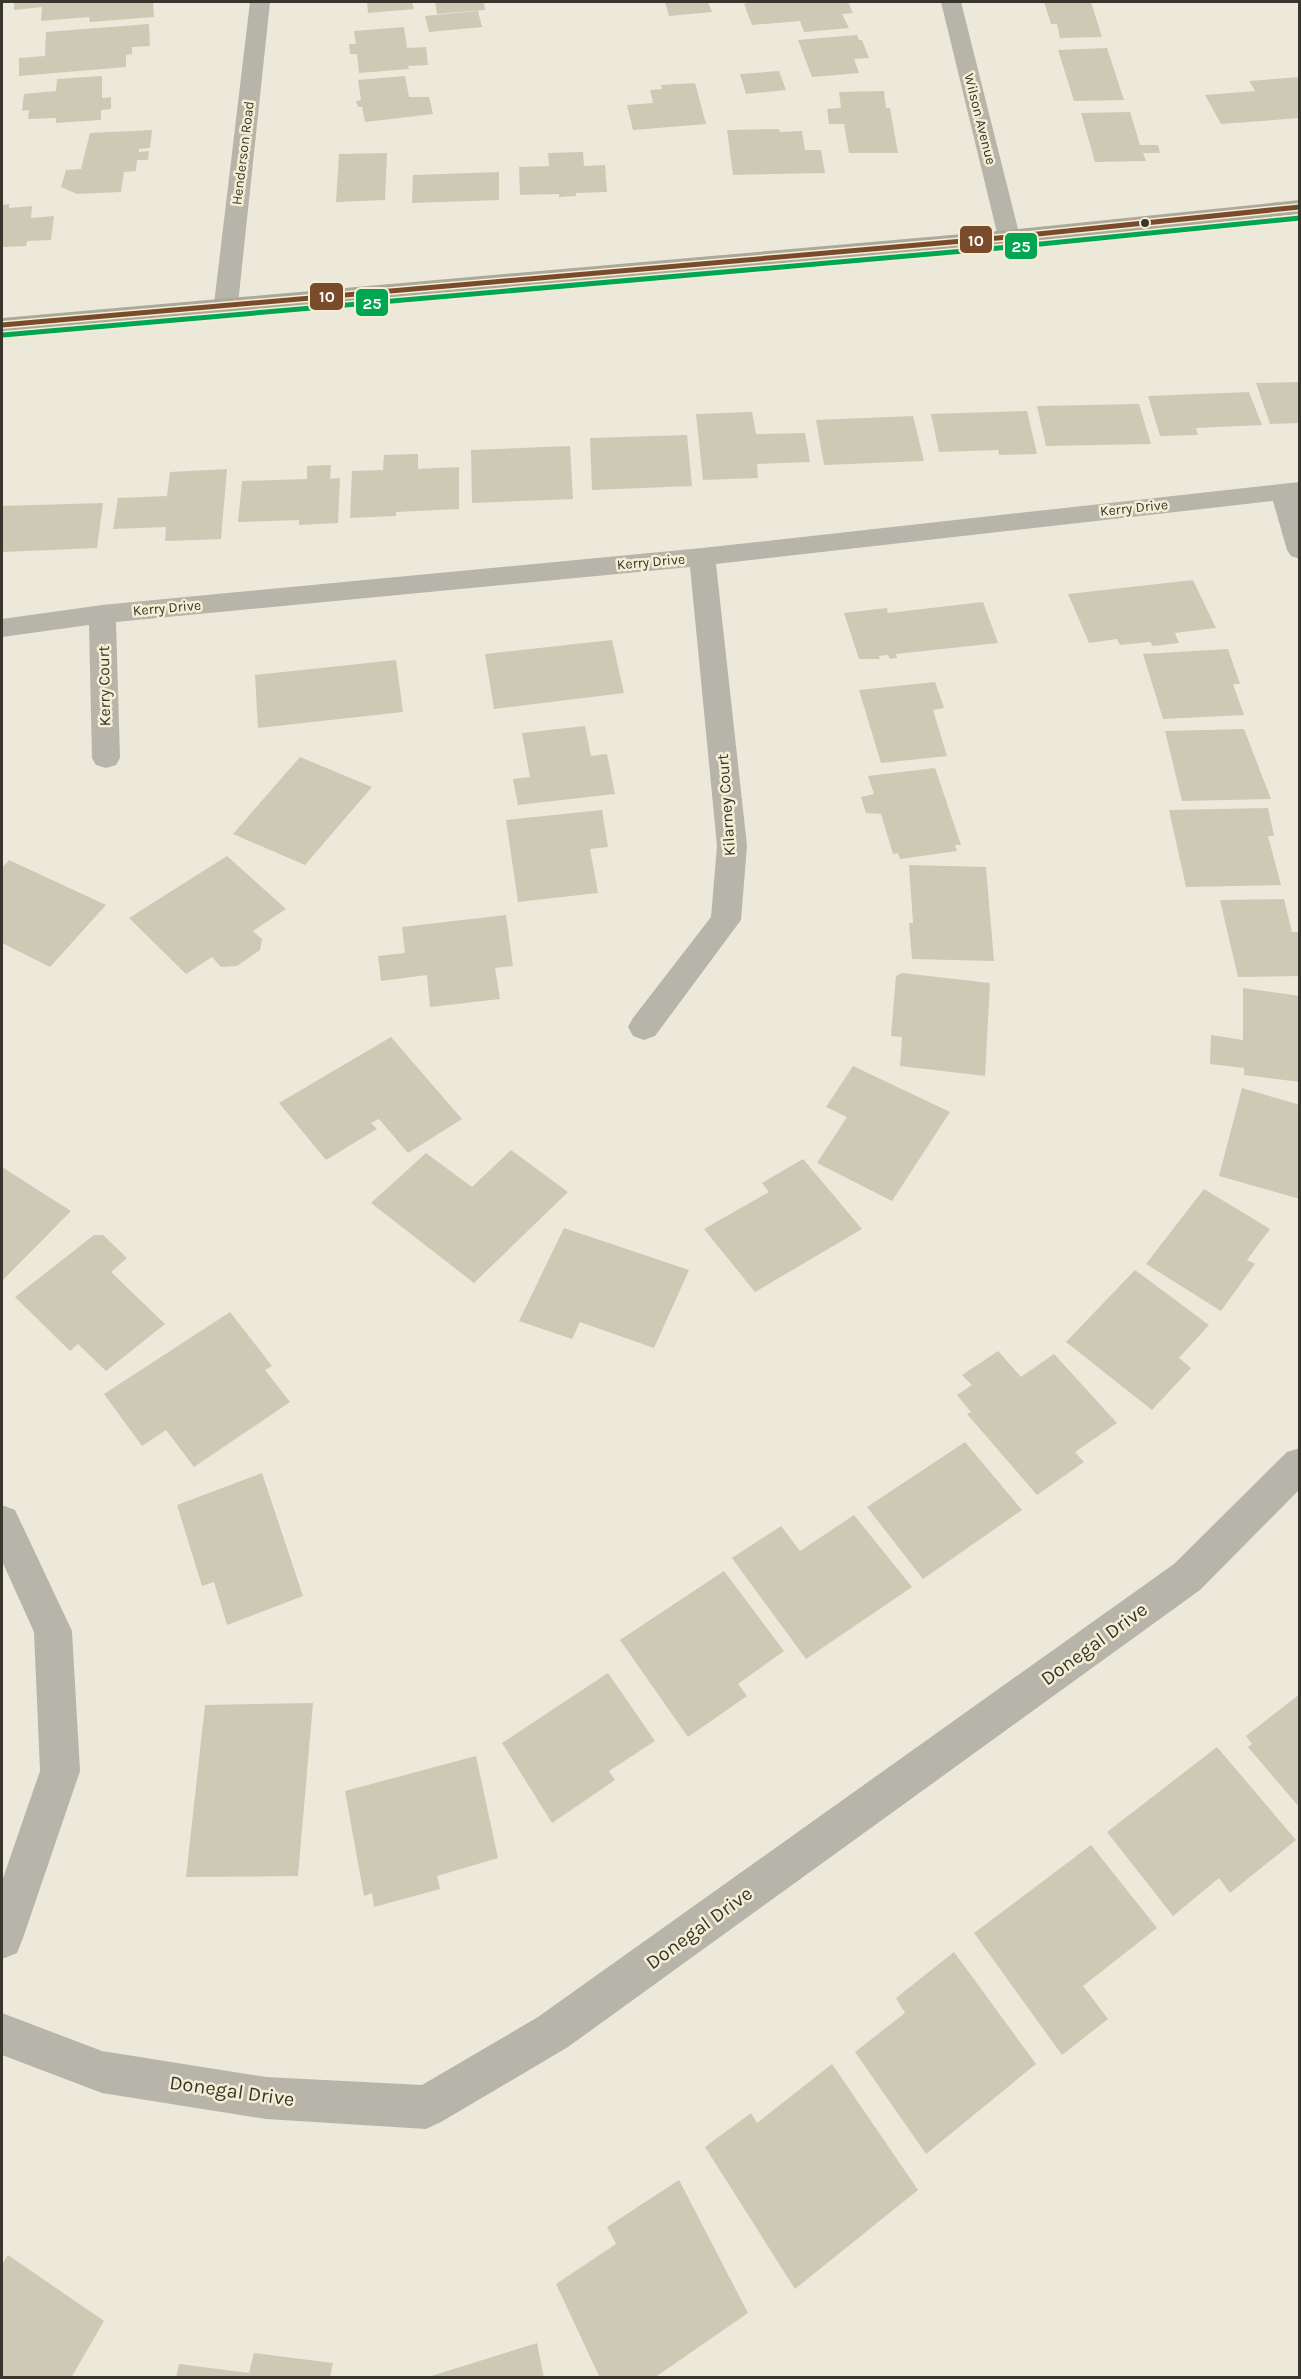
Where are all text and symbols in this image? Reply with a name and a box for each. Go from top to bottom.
street label: Wilson Avenue [960,72,1000,166]
street label: Henderson Road [228,100,258,206]
unlabelled marker [1139,217,1151,229]
line badge: 10 [959,225,993,254]
text: 10 [968,231,984,250]
line badge: 25 [1004,232,1038,260]
text: 25 [1012,237,1031,256]
line badge: 10 [309,282,344,311]
text: 10 [319,287,335,306]
line badge: 25 [355,288,389,317]
text: 25 [363,294,382,313]
street label: Kerry Drive [1099,496,1169,520]
street label: Kerry Drive [616,551,686,573]
street label: Kerry Drive [132,597,202,619]
street label: Kerry Court [94,645,114,727]
street label: Kilarney Court [713,753,739,857]
street label: Donegal Drive [1036,1598,1152,1690]
street label: Donegal Drive [641,1882,757,1974]
street label: Donegal Drive [168,2071,296,2111]

